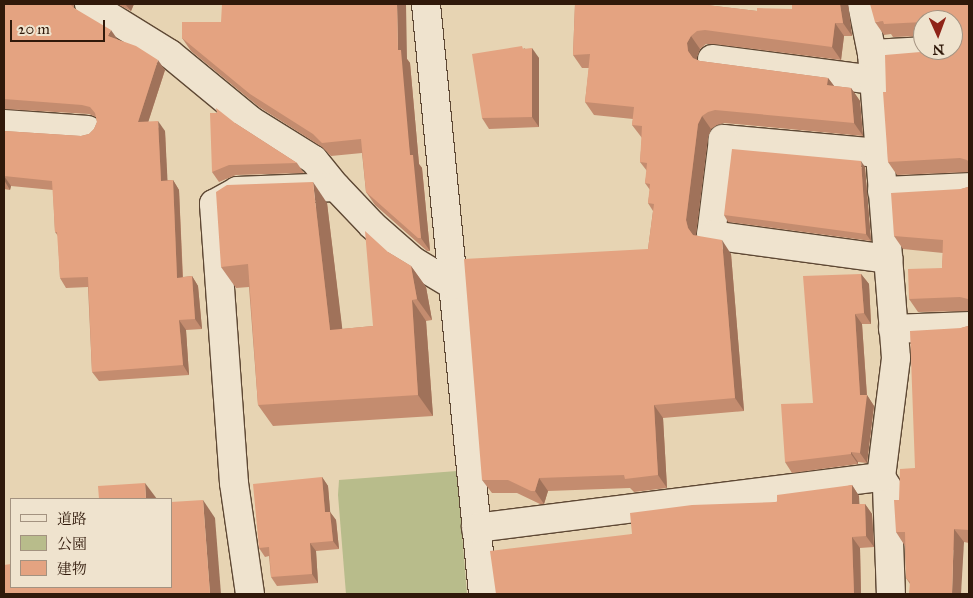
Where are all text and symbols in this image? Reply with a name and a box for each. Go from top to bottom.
scale bar [12,10,108,42]
north arrow [913,10,963,60]
text: 20 m [18,20,50,38]
text: N [932,41,945,58]
legend [10,498,172,588]
text: 道路 [57,510,87,528]
text: 公園 [57,535,87,553]
text: 建物 [57,560,87,578]

